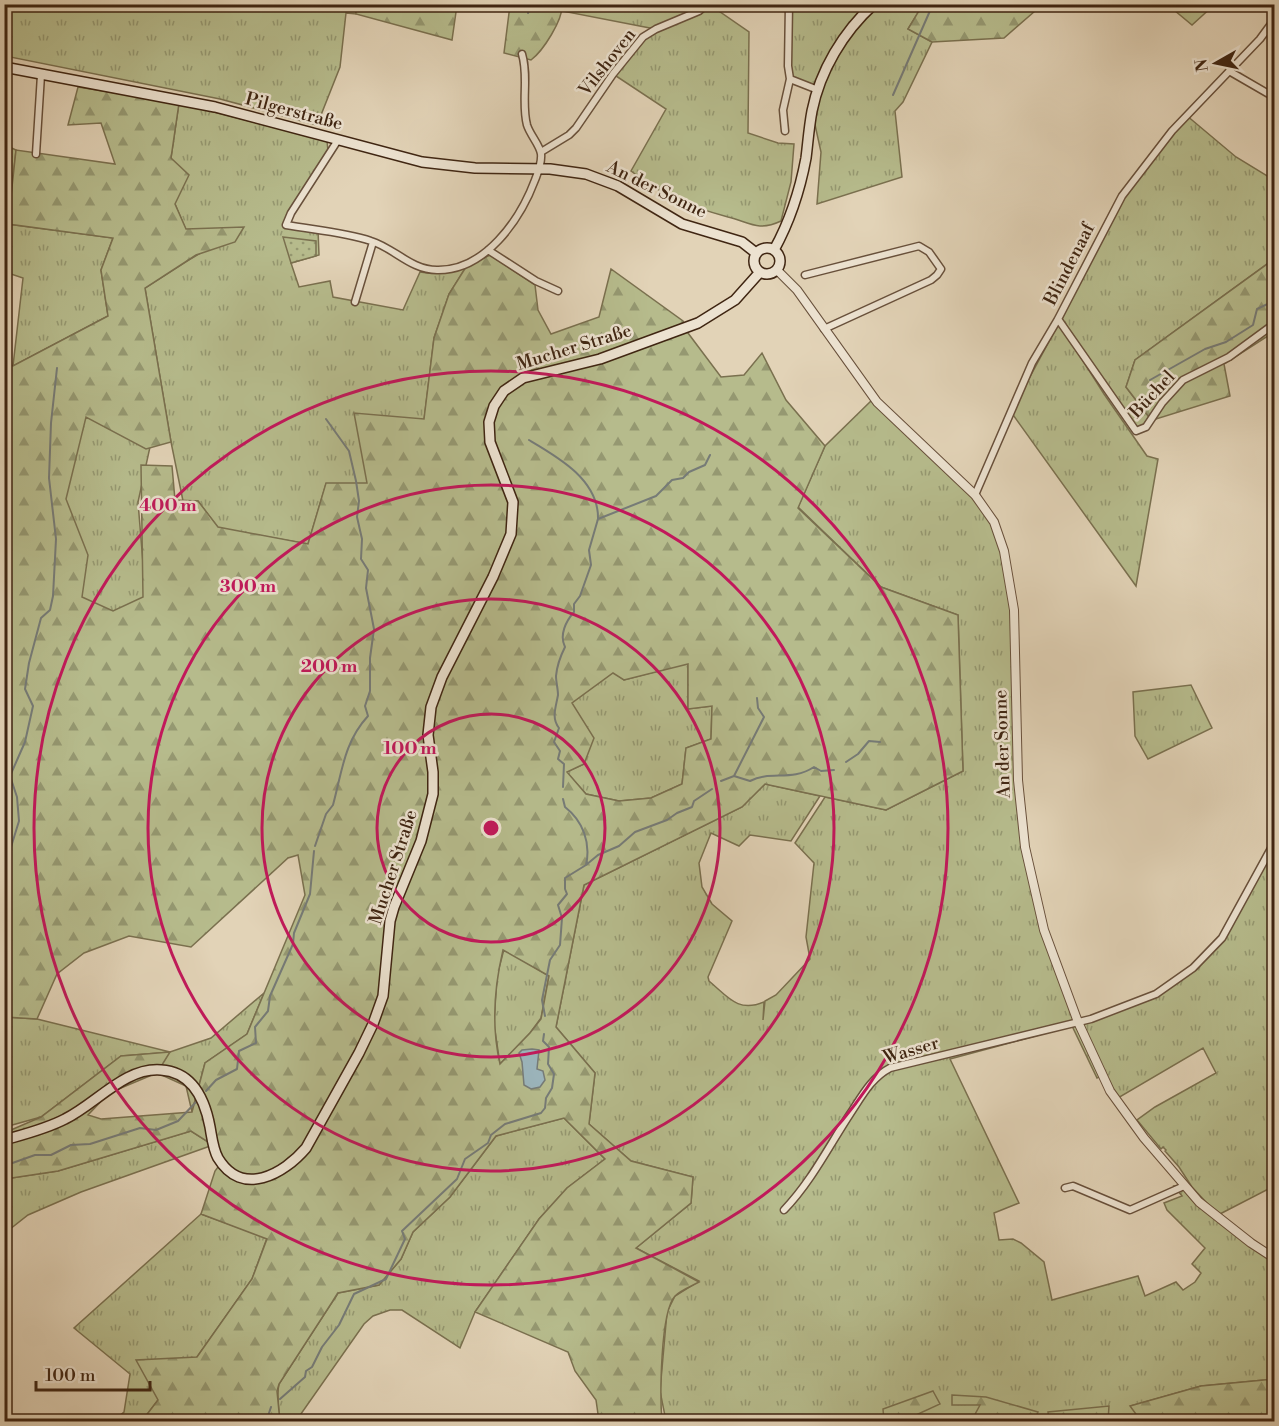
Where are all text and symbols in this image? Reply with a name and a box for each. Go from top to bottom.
street label: Vilshoven [573,24,641,102]
north arrow [1186,33,1246,93]
text: N [1191,57,1213,73]
street label: Pilgerstraße [243,87,345,136]
street label: An der Sonne [602,155,711,224]
street label: Blindenaaf [1038,218,1101,310]
street label: Mucher Straße [514,319,634,376]
street label: Büchel [1124,365,1181,424]
text: 400 m [139,494,197,517]
text: 300 m [220,575,277,598]
text: 200 m [301,655,358,678]
street label: An der Sonne [989,689,1016,800]
text: 100 m [383,737,437,760]
street label: Mucher Straße [364,807,423,927]
centre of rings [481,818,501,838]
street label: Wasser [880,1032,942,1070]
scale bar [36,1354,150,1392]
text: 100 m [45,1364,96,1387]

